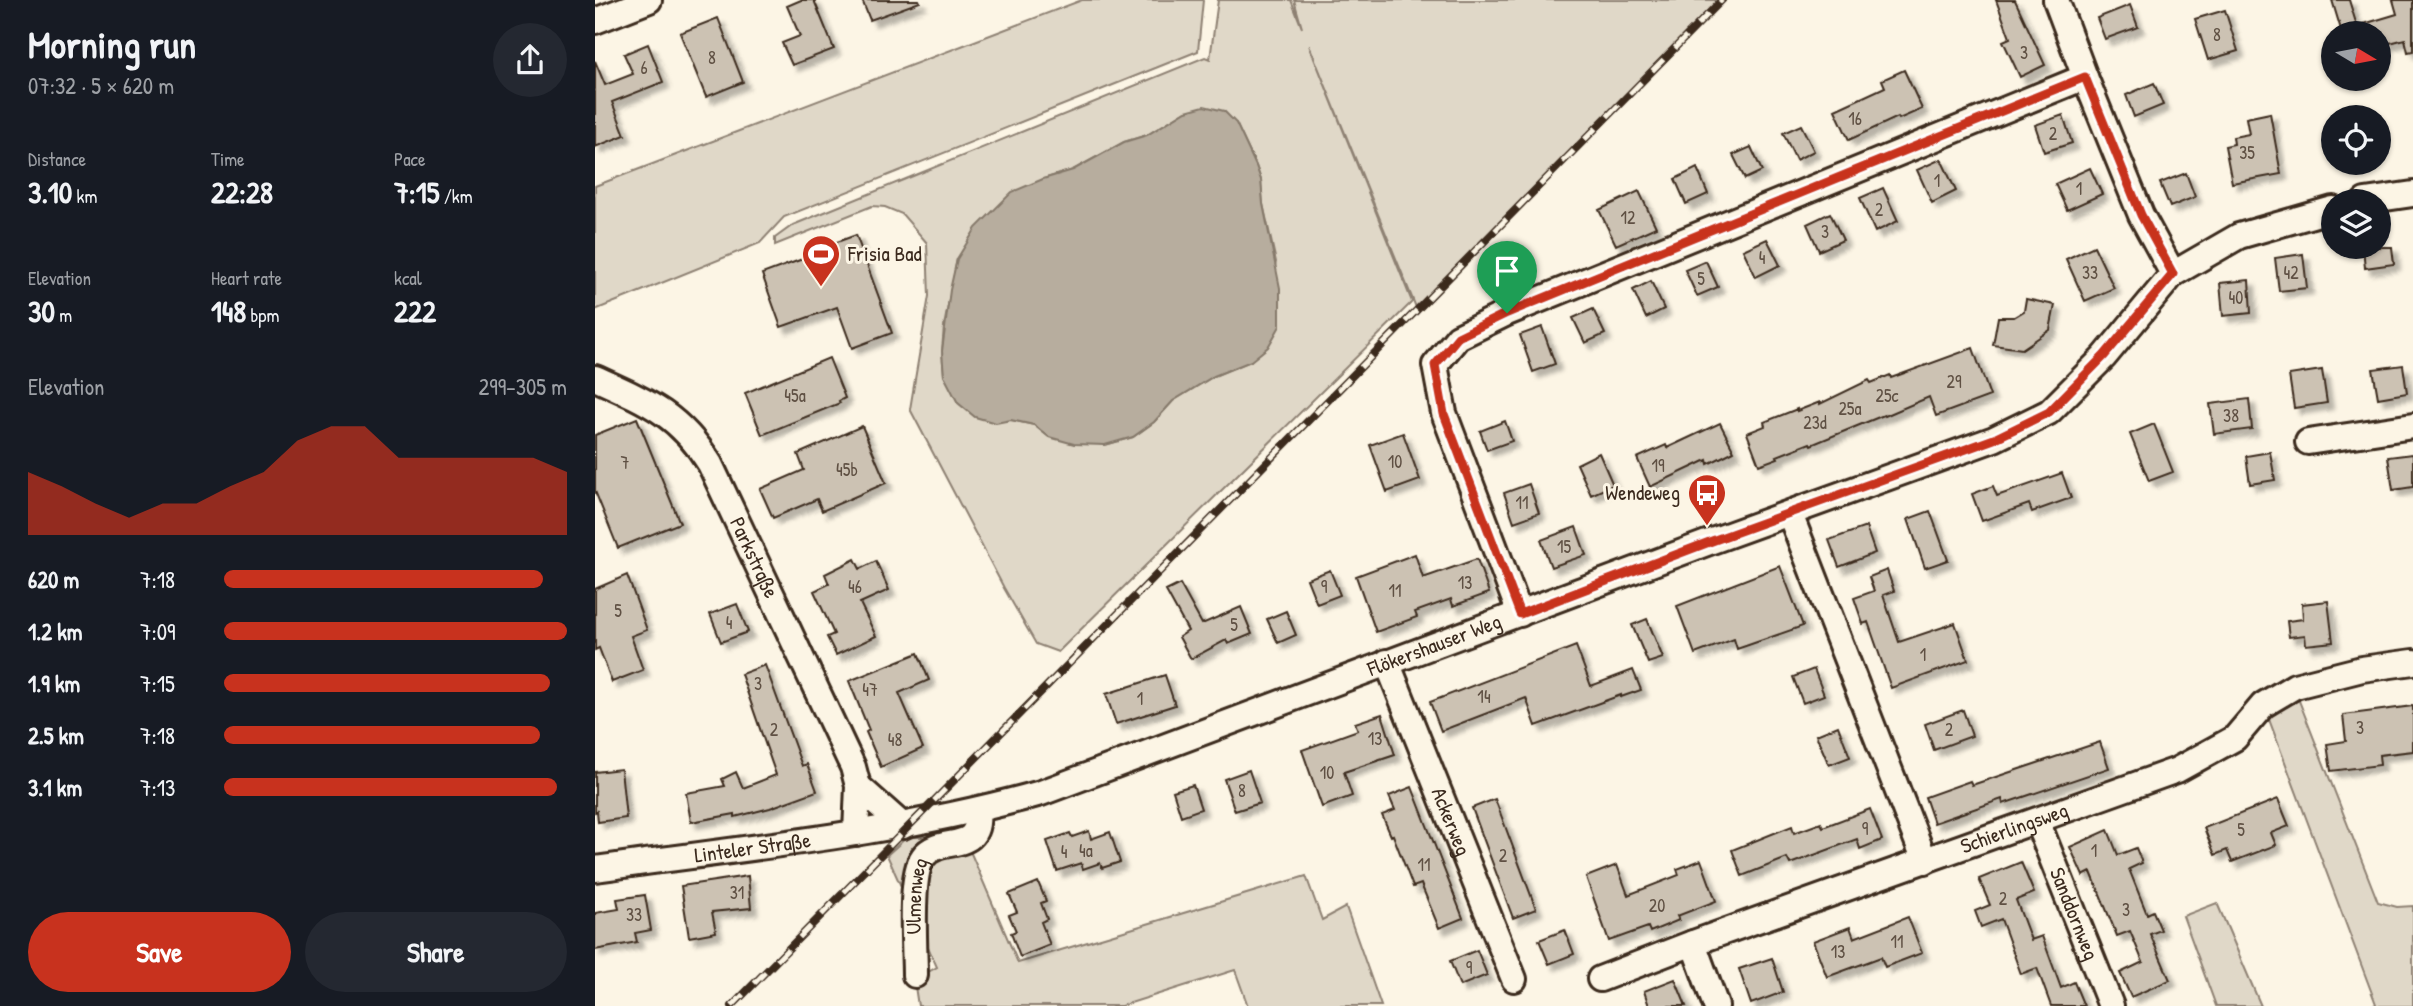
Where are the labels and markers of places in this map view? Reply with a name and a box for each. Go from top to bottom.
sports icon: Frisia Bad [800,233,842,288]
place label: Frisia Bad [847,239,922,268]
pin [1477,241,1537,313]
bus stop icon: Wendeweg [1686,472,1728,527]
place label: Wendeweg [1605,478,1680,507]

